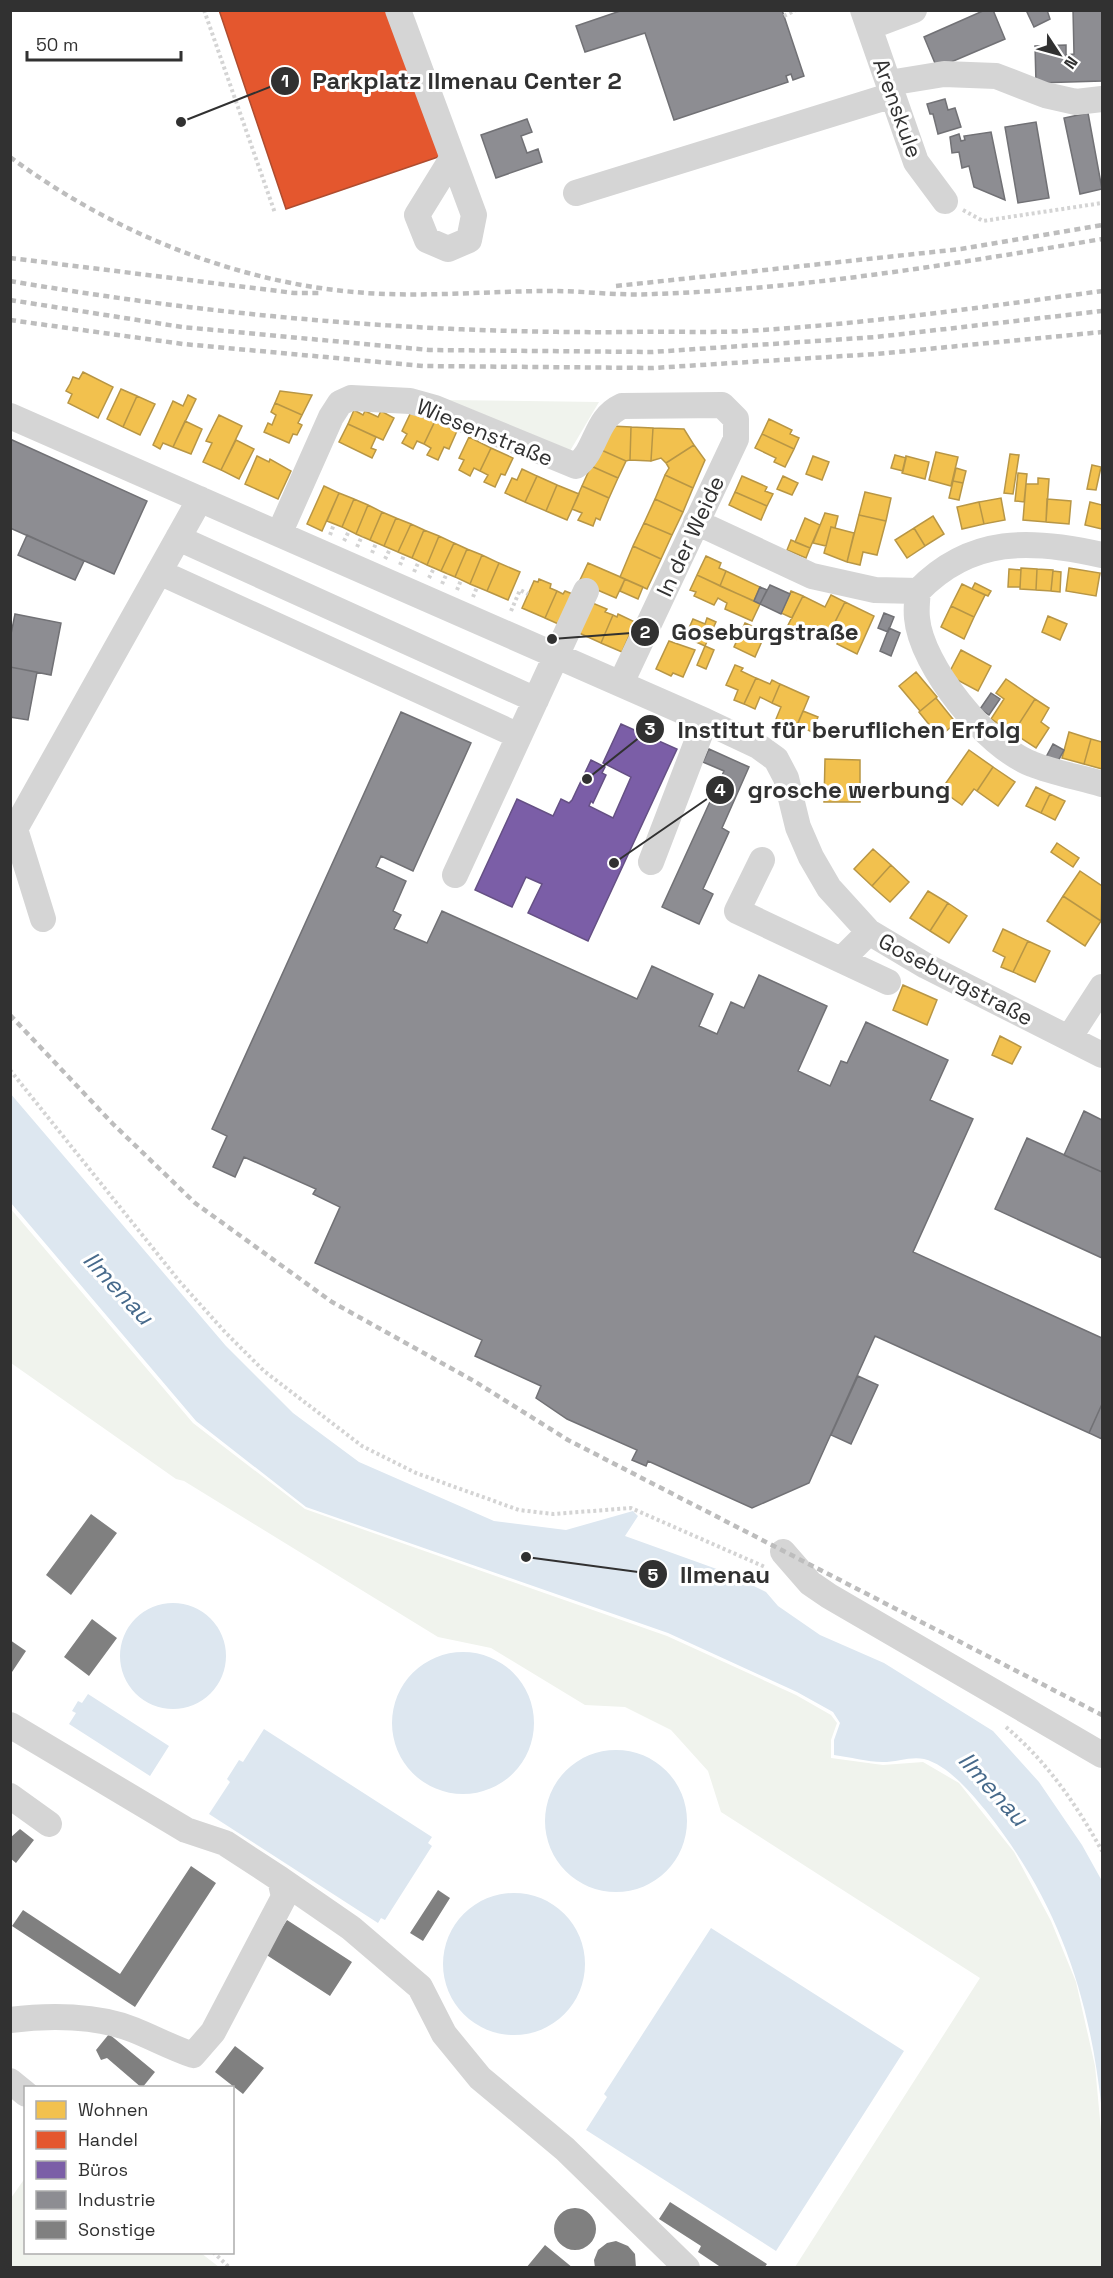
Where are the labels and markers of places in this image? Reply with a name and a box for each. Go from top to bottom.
callout: Parkplatz Ilmenau Center 2 [270,60,634,102]
callout: Goseburgstraße [630,611,871,653]
callout: Institut für beruflichen Erfolg [635,708,1033,750]
callout: grosche werbung [705,769,962,811]
callout: Ilmenau [638,1553,782,1595]

